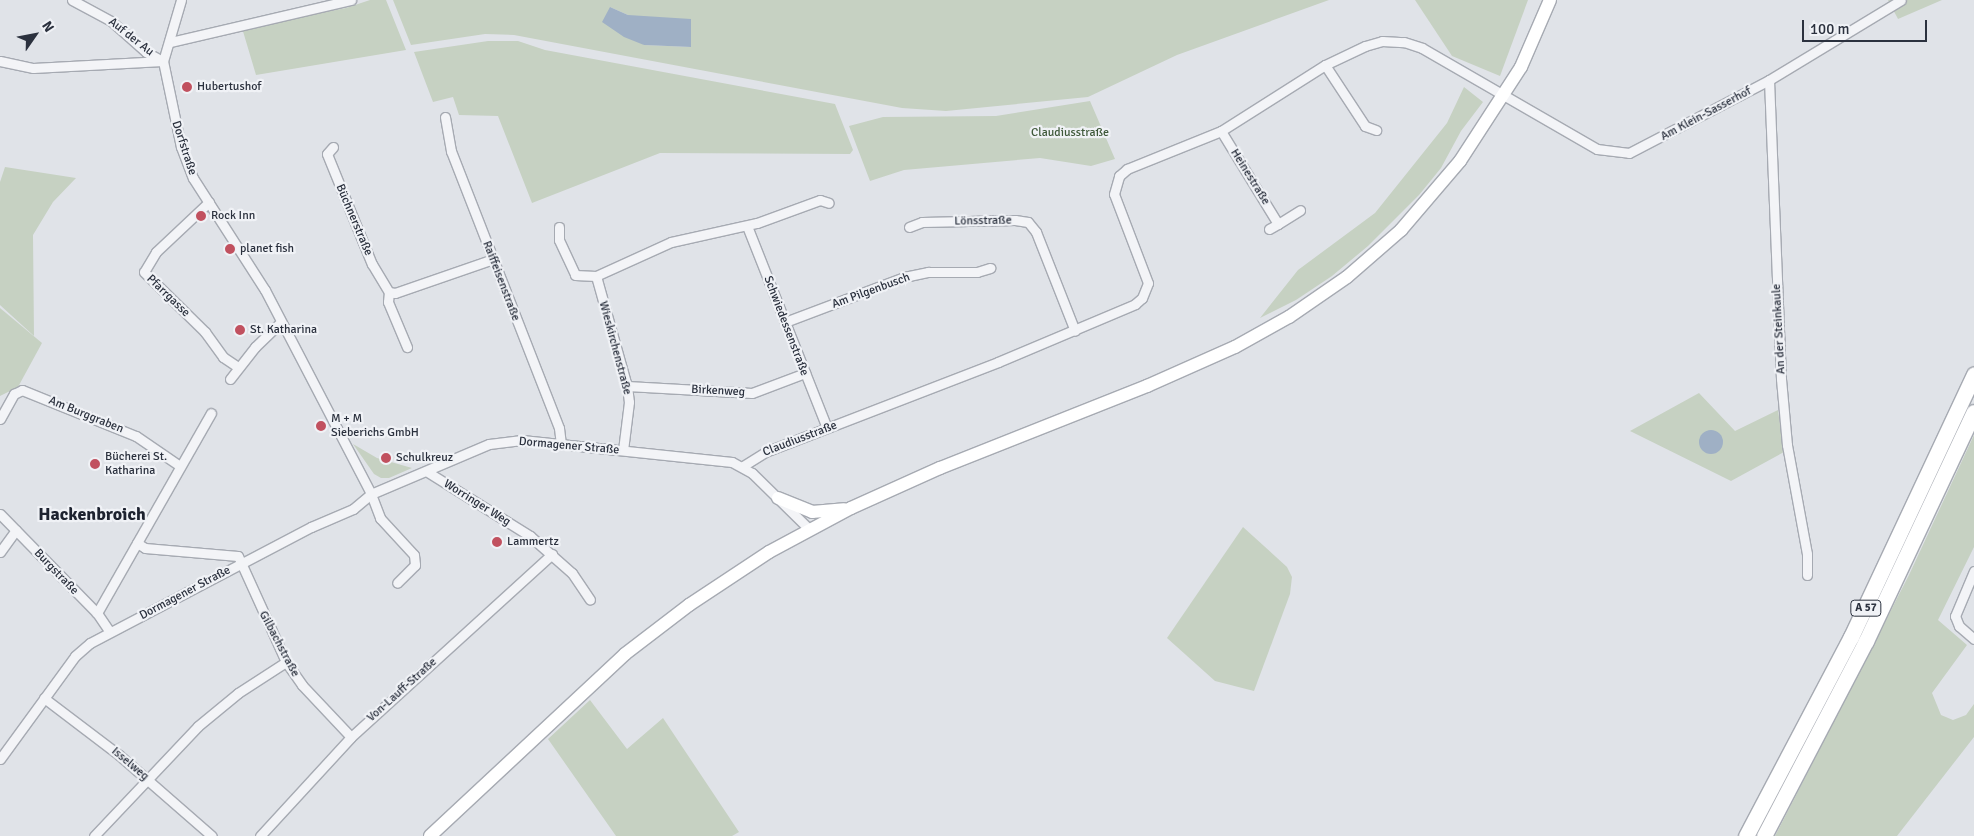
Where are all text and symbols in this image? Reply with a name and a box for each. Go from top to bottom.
north arrow [10,10,60,60]
scale bar [1804,10,1929,42]
street label: Auf der Au [105,15,157,59]
text: N [38,18,58,35]
text: 100 m [1810,20,1850,38]
place label: Hubertushof [197,80,261,94]
marker: Hubertushof [181,81,193,93]
street label: Am Klein-Sasserhof [1658,84,1754,144]
street label: Dorfstraße [168,119,200,177]
park label: Claudiusstraße [1031,126,1109,140]
street label: Heinestraße [1227,146,1273,208]
street label: Büchnerstraße [332,182,376,258]
place label: Rock Inn [211,209,255,223]
marker: Rock Inn [195,210,207,222]
street label: Lönsstraße [954,213,1012,229]
street label: Raiffeisenstraße [479,239,523,323]
place label: planet fish [240,242,294,256]
marker: planet fish [224,243,236,255]
street label: Am Pilgenbusch [830,270,912,312]
street label: Pfarrgasse [143,272,193,320]
street label: Schwiedessenstraße [760,274,812,378]
street label: An der Steinkaule [1769,283,1789,375]
street label: Wieskirchenstraße [596,300,634,396]
place label: St. Katharina [250,323,317,337]
marker: St. Katharina [234,324,246,336]
street label: Birkenweg [691,382,745,400]
street label: Am Burggraben [46,393,126,437]
place label: M + M Sieberichs GmbH [331,412,419,440]
street label: Claudiusstraße [761,418,839,460]
marker: M + M Sieberichs GmbH [315,420,327,432]
street label: Dormagener Straße [518,434,620,458]
place label: Bücherei St. Katharina [105,450,167,478]
place label: Schulkreuz [396,451,453,465]
marker: Schulkreuz [380,452,392,464]
marker: Bücherei St. Katharina [89,458,101,470]
street label: Worringer Weg [441,477,513,529]
district label: Hackenbroich [38,503,146,525]
place label: Lammertz [507,535,559,549]
marker: Lammertz [491,536,503,548]
street label: Burgstraße [31,546,81,598]
street label: Dormagener Straße [137,563,233,623]
road number: A 57 [1850,600,1882,616]
street label: Gilbachstraße [256,609,302,679]
street label: Von-Lauff-Straße [364,655,440,725]
street label: Isselweg [108,744,152,784]

